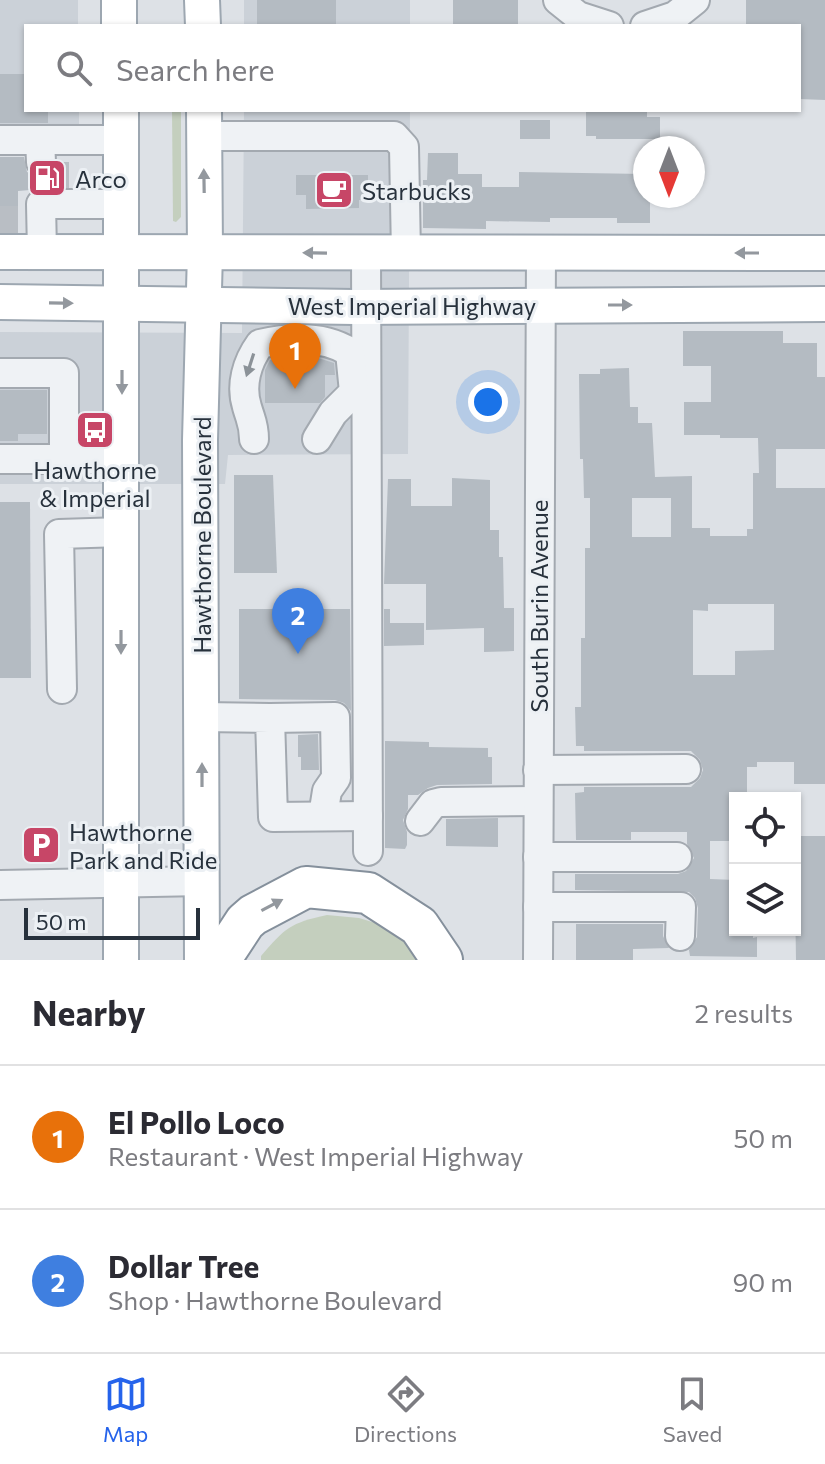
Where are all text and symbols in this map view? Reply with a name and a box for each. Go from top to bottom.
search box [24,24,801,112]
icon: search [52,46,96,90]
text: Search here [116,50,275,87]
north arrow [633,136,705,208]
fuel station icon: Arco [26,157,68,199]
place label: Arco [75,164,127,193]
one-way arrow [198,168,211,193]
cafe icon: Starbucks [313,169,355,211]
place label: Starbucks [362,176,471,205]
one-way arrow [302,247,327,260]
one-way arrow [734,247,759,259]
street label: West Imperial Highway [288,291,536,320]
one-way arrow [49,297,74,310]
one-way arrow [608,299,633,311]
pin: 1 [269,323,321,389]
one-way arrow [243,353,256,377]
one-way arrow [116,370,128,395]
your location [468,382,508,422]
bus stop icon: Hawthorne & Imperial [74,409,116,451]
street label: Hawthorne Boulevard [187,416,216,654]
place label: Hawthorne & Imperial [33,455,157,512]
street label: South Burin Avenue [524,499,553,713]
pin: 2 [272,588,324,654]
one-way arrow [115,630,127,655]
one-way arrow [196,762,208,787]
map controls [729,792,801,936]
button: locate [729,792,801,864]
place label: Hawthorne Park and Ride [69,817,217,874]
parking icon: Hawthorne Park and Ride [20,824,62,866]
button: layers [729,864,801,936]
one-way arrow [261,898,283,912]
scale bar [24,904,200,940]
text: 50 m [36,908,86,935]
text: Nearby [32,991,146,1033]
text: 2 results [695,997,793,1028]
text: El Pollo Loco [108,1103,285,1140]
text: 1 [52,1122,64,1153]
text: 50 m [733,1122,793,1153]
text: Restaurant · West Imperial Highway [108,1140,523,1171]
text: Dollar Tree [108,1247,259,1284]
text: 2 [51,1266,65,1297]
text: 90 m [733,1266,793,1297]
text: Shop · Hawthorne Boulevard [108,1284,442,1315]
tab: Map [103,1372,148,1447]
tab: Directions [354,1372,457,1447]
tab: Saved [663,1372,722,1447]

